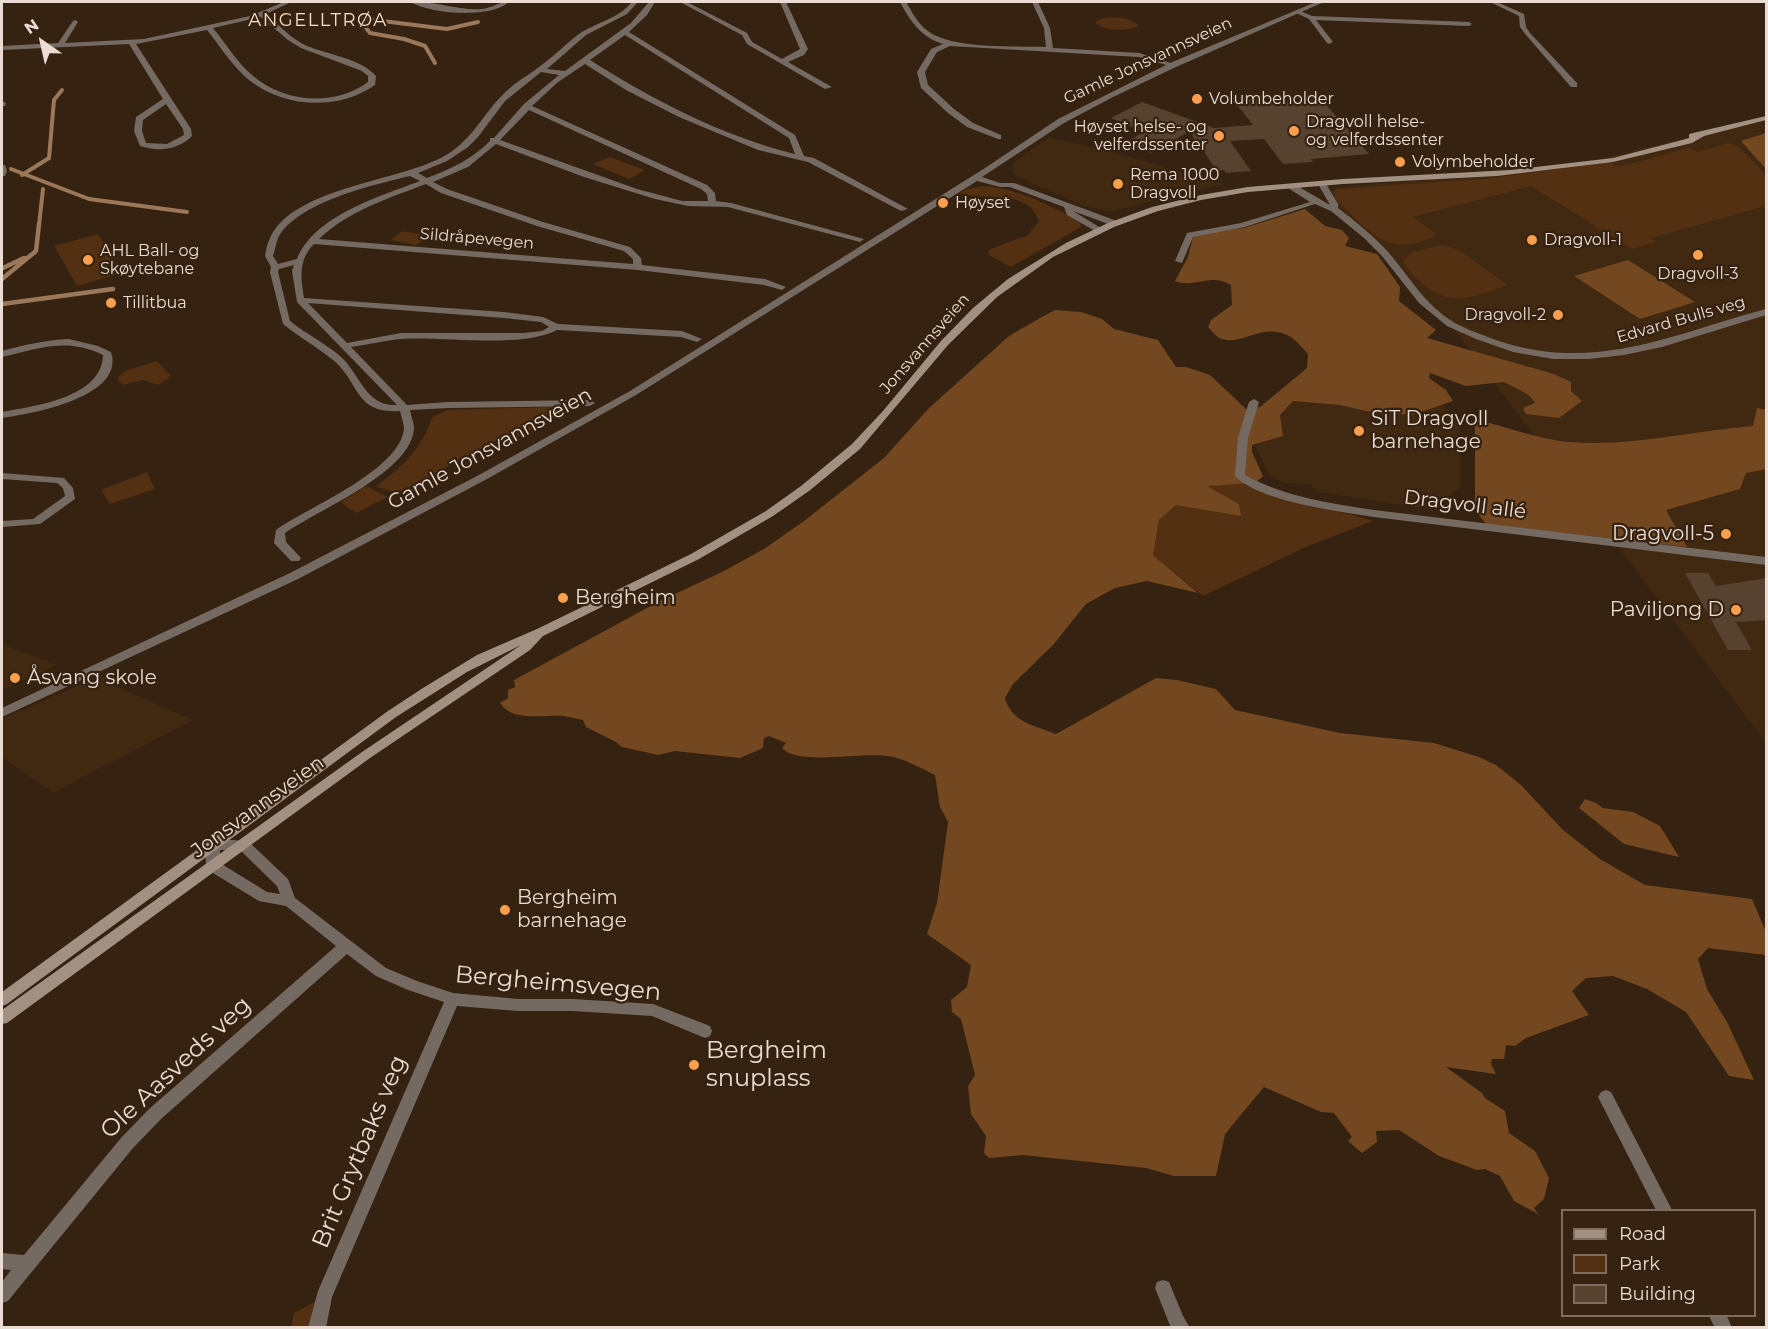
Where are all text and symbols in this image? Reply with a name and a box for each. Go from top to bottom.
district label: ANGELLTRØA [248,10,388,32]
north arrow [12,12,72,72]
street label: Gamle Jonsvannsveien [1061,14,1235,108]
text: N [21,15,42,38]
place label: Volumbeholder [1209,89,1334,109]
marker: Volumbeholder [1190,92,1204,106]
place label: Dragvoll helse- og velferdssenter [1306,112,1444,150]
place label: Høyset helse- og velferdssenter [1074,117,1207,155]
marker: Dragvoll helse- og velferdssenter [1287,124,1301,138]
marker: Høyset helse- og velferdssenter [1212,129,1226,143]
place label: Volymbeholder [1412,152,1535,172]
marker: Volymbeholder [1393,155,1407,169]
place label: Rema 1000 Dragvoll [1130,165,1219,203]
marker: Rema 1000 Dragvoll [1111,177,1125,191]
place label: Høyset [955,193,1010,213]
marker: Høyset [936,196,950,210]
street label: Sildråpevegen [419,224,535,254]
place label: Dragvoll-1 [1544,230,1622,250]
marker: Dragvoll-1 [1525,233,1539,247]
place label: AHL Ball- og Skøytebane [100,241,200,279]
marker: Dragvoll-3 [1691,248,1705,262]
marker: AHL Ball- og Skøytebane [81,253,95,267]
place label: Dragvoll-3 [1657,264,1739,284]
street label: Jonsvannsveien [876,290,974,398]
street label: Edvard Bulls veg [1614,292,1748,348]
place label: Tillitbua [123,293,187,313]
marker: Tillitbua [104,296,118,310]
place label: Dragvoll-2 [1465,305,1546,325]
marker: Dragvoll-2 [1551,308,1565,322]
street label: Gamle Jonsvannsveien [384,383,596,515]
place label: SiT Dragvoll barnehage [1371,407,1488,454]
marker: SiT Dragvoll barnehage [1352,424,1366,438]
street label: Dragvoll allé [1403,486,1527,524]
place label: Dragvoll-5 [1612,522,1714,546]
marker: Dragvoll-5 [1719,527,1733,541]
place label: Bergheim [575,586,676,610]
marker: Bergheim [556,591,570,605]
place label: Paviljong D [1610,598,1724,622]
marker: Paviljong D [1729,603,1743,617]
place label: Åsvang skole [27,666,157,690]
marker: Åsvang skole [8,671,22,685]
street label: Jonsvannsveien [187,751,329,863]
place label: Bergheim barnehage [517,886,627,933]
marker: Bergheim barnehage [498,903,512,917]
street label: Bergheimsvegen [454,961,662,1007]
street label: Ole Aasveds veg [95,991,257,1145]
place label: Bergheim snuplass [706,1037,827,1093]
street label: Brit Grytbaks veg [306,1051,414,1253]
marker: Bergheim snuplass [687,1058,701,1072]
legend [1561,1209,1756,1317]
text: Road [1619,1223,1666,1245]
text: Park [1619,1253,1660,1275]
text: Building [1619,1283,1696,1305]

